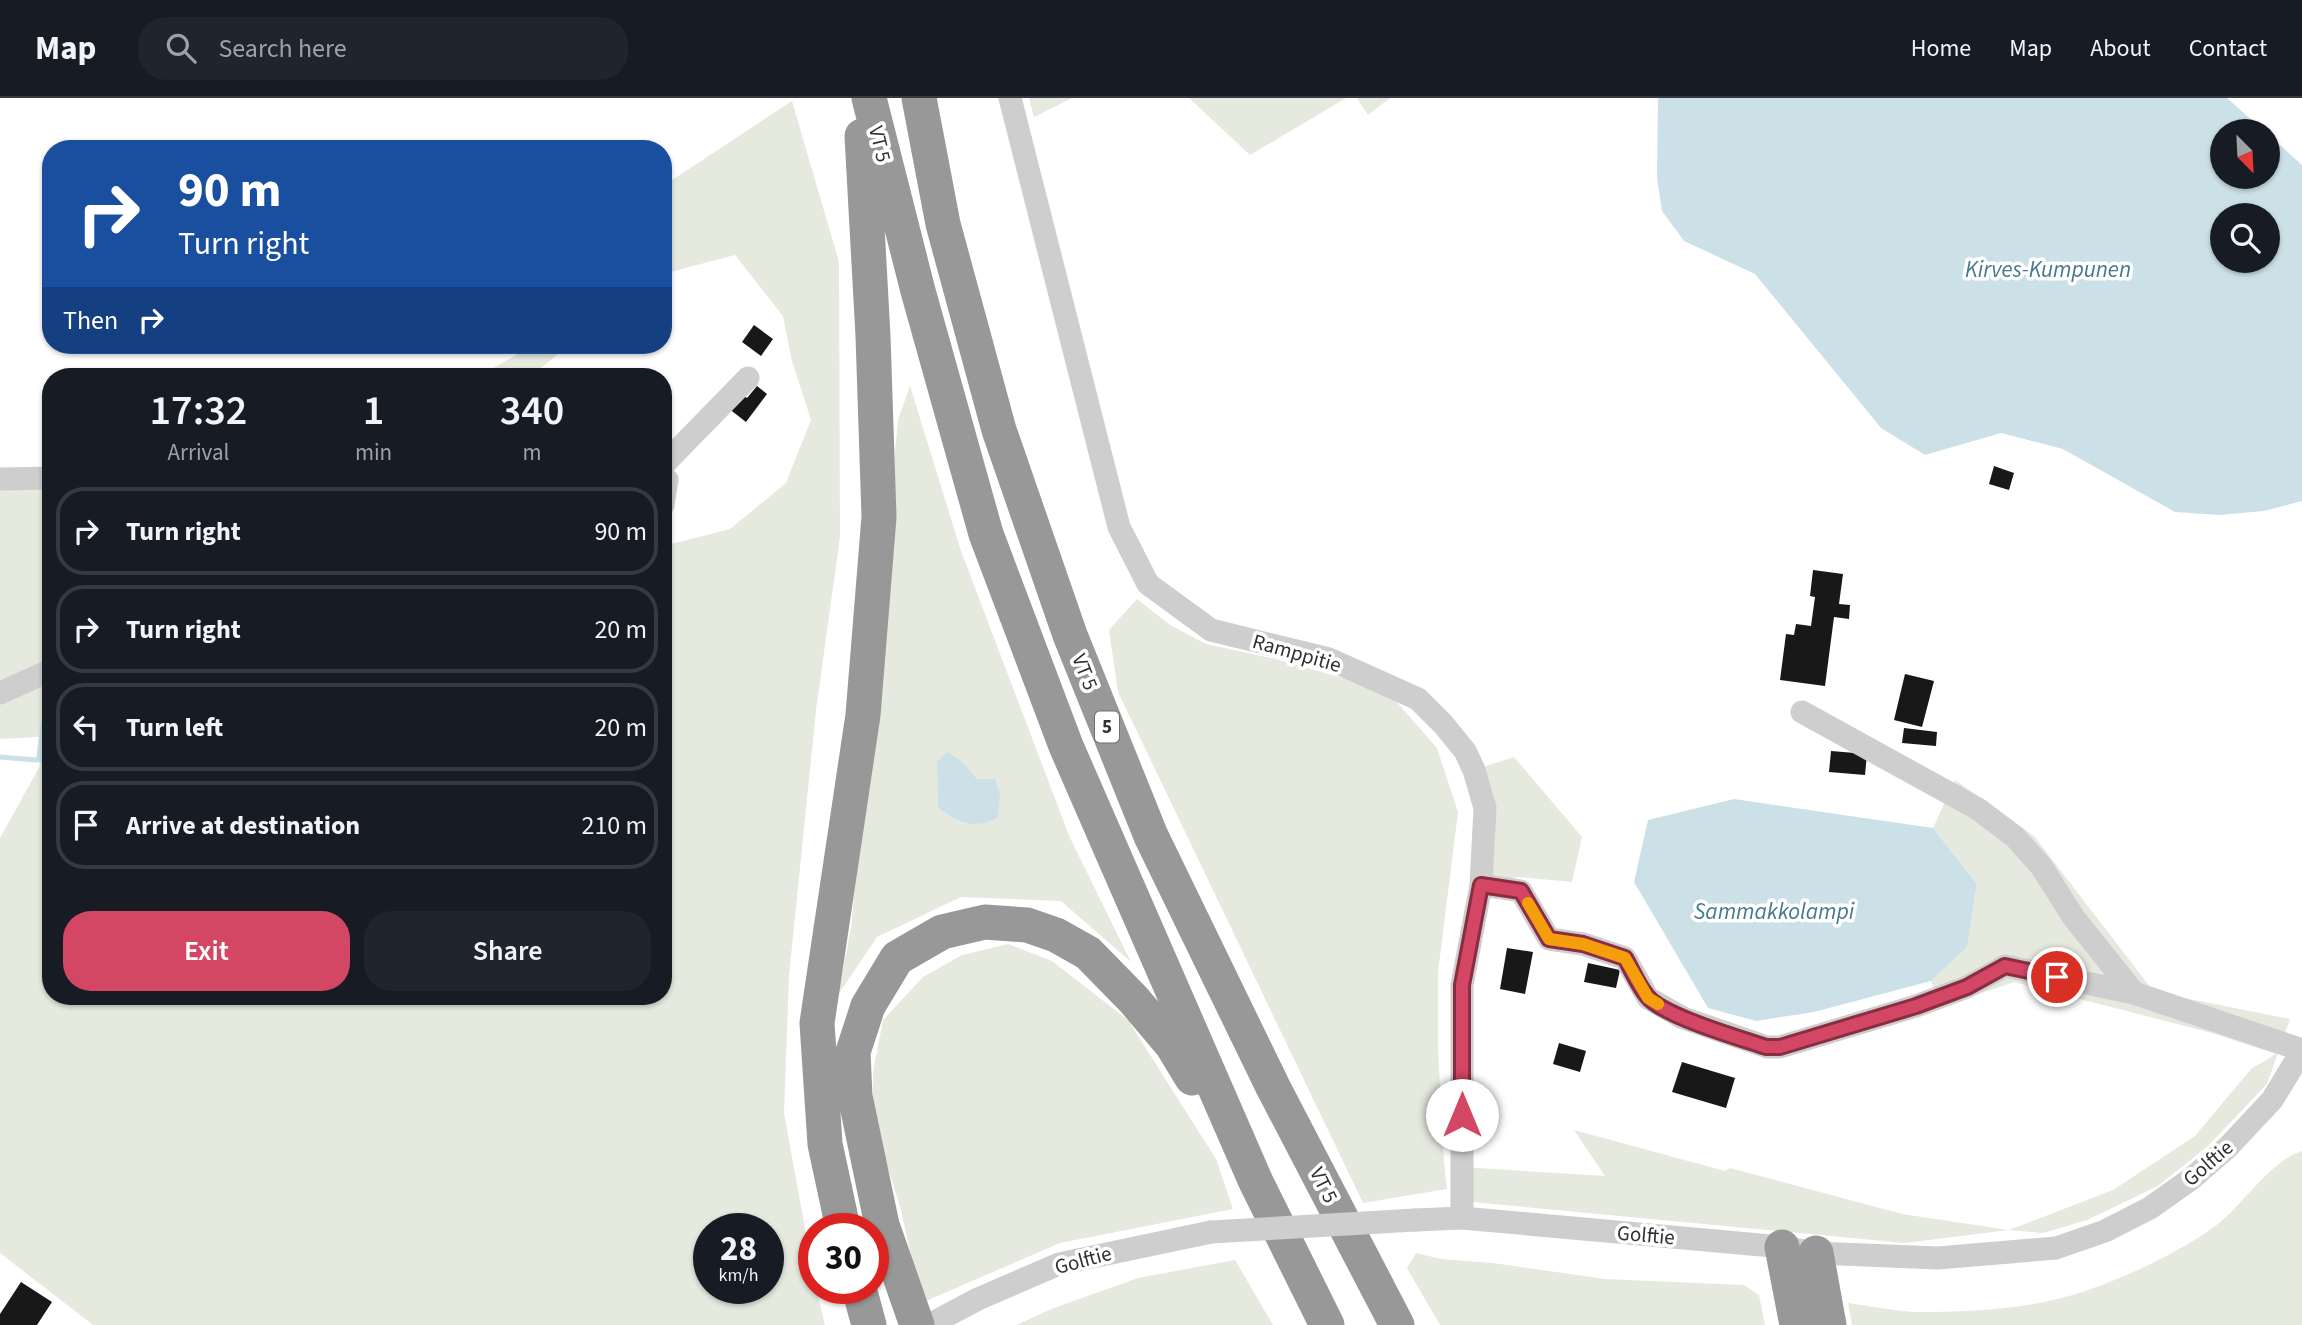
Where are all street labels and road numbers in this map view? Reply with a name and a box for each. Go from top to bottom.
street label: VT 5 [861,123,899,165]
street label: Ramppitie [1249,626,1345,680]
street label: VT 5 [1064,649,1106,695]
road number: 5 [1095,712,1119,742]
street label: Golftie [2176,1133,2240,1193]
street label: VT 5 [1302,1162,1346,1208]
street label: Golftie [1616,1218,1676,1252]
street label: Golftie [1051,1238,1115,1282]

